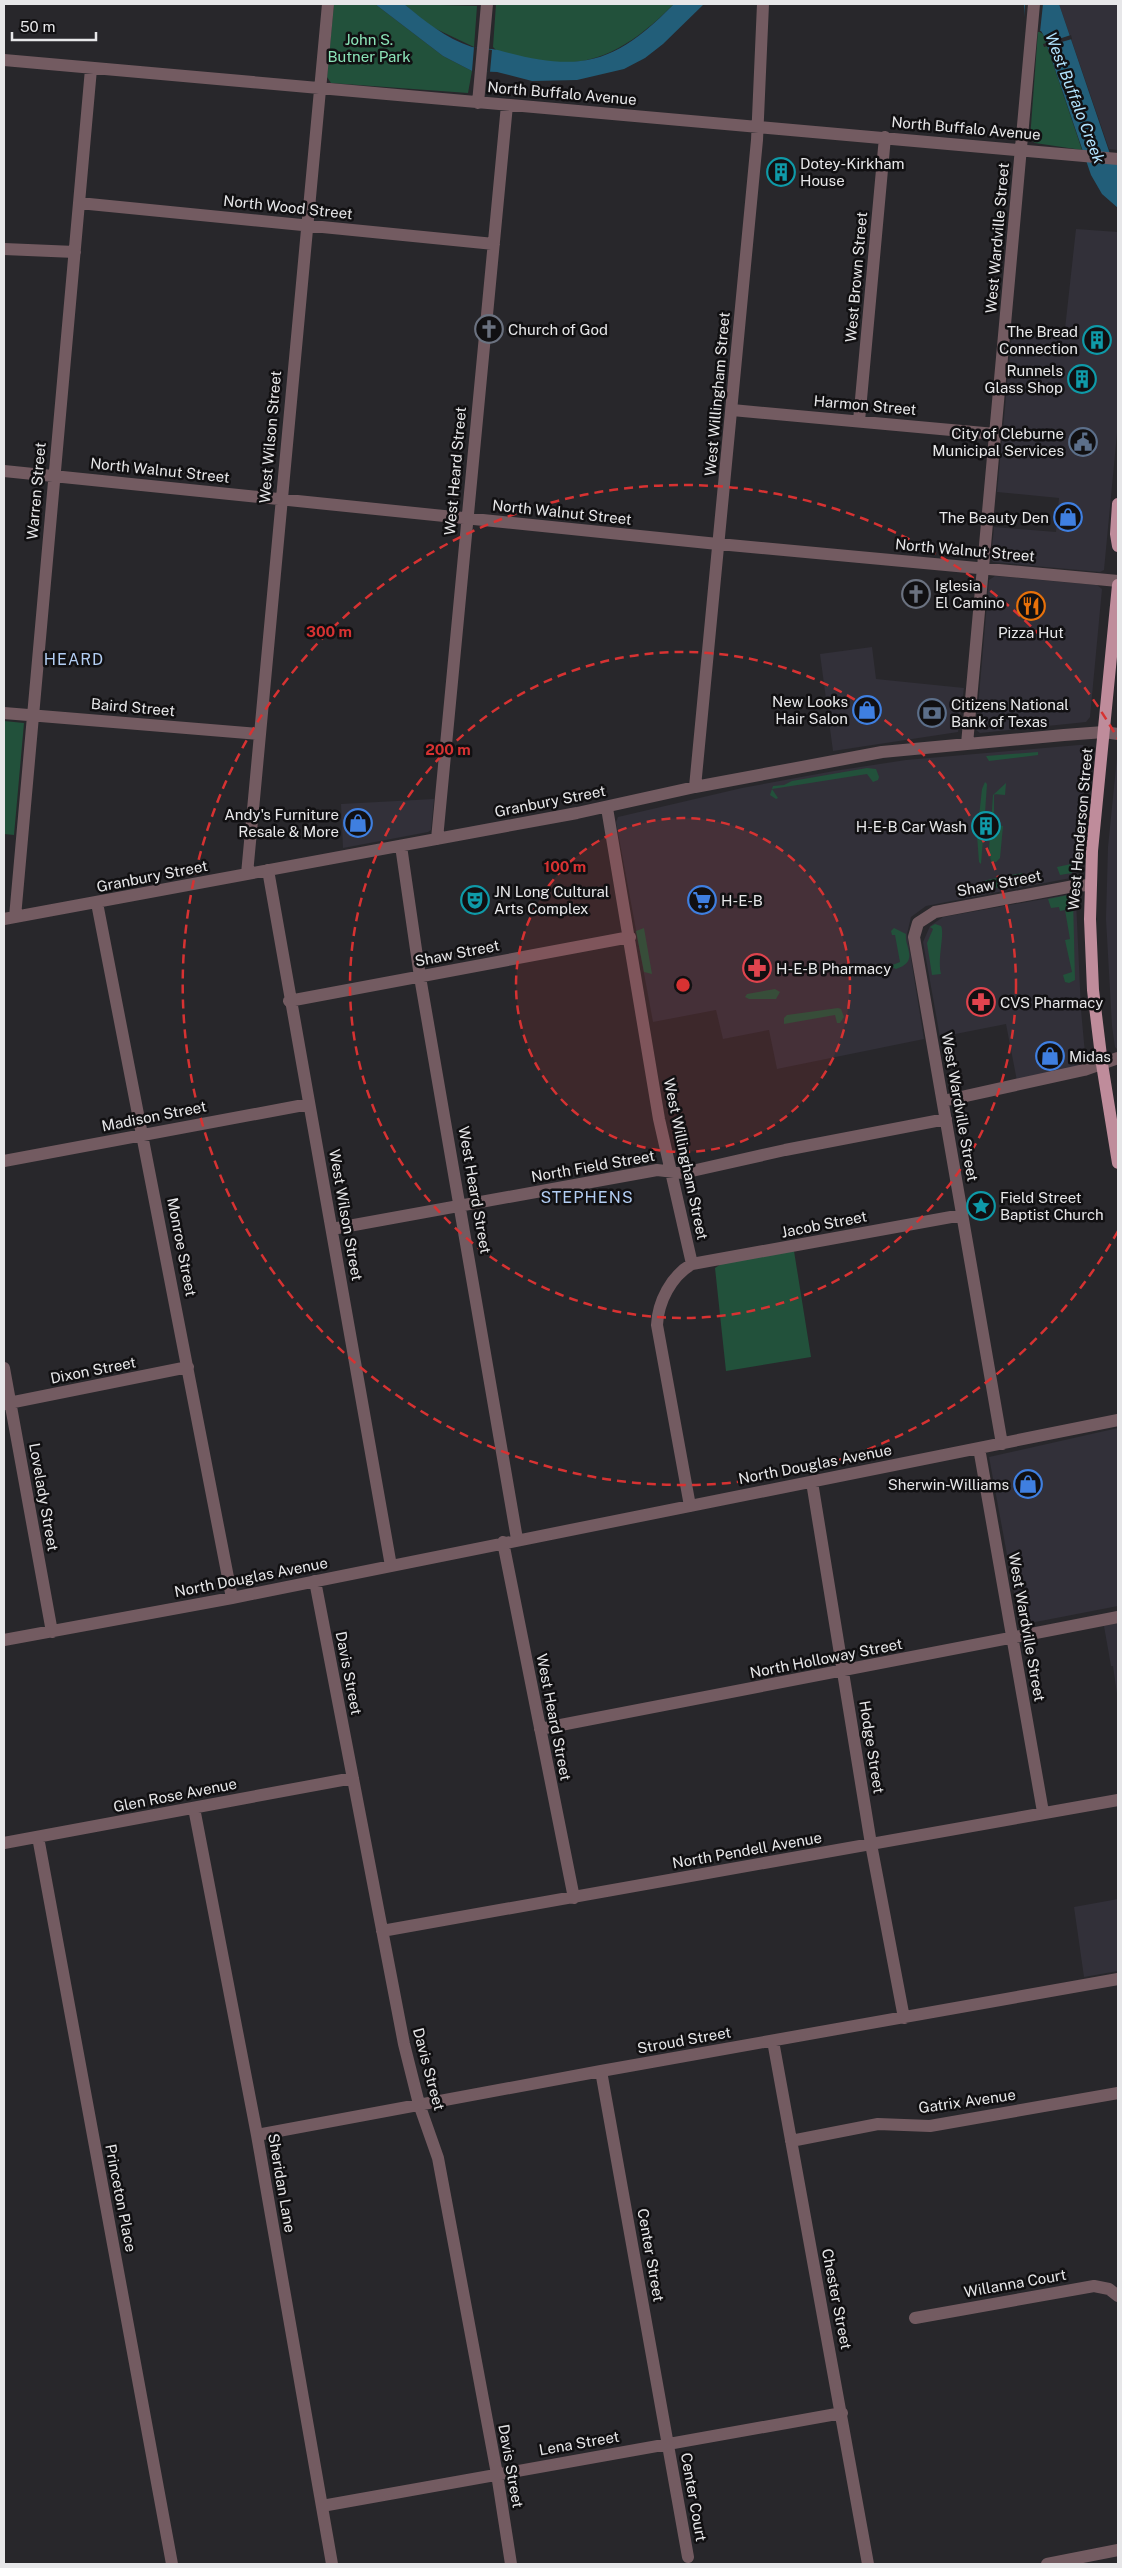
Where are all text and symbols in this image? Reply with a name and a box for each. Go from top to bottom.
scale bar [12,10,96,42]
text: 50 m [20,18,55,35]
water label: West Buffalo Creek [1041,30,1109,167]
park label: John S. Butner Park [327,31,411,65]
street label: North Buffalo Avenue [487,78,637,108]
street label: North Buffalo Avenue [891,113,1041,143]
place label: Dotey-Kirkham House [800,155,904,189]
building icon: Dotey-Kirkham House [766,157,796,187]
street label: West Wardville Street [982,162,1012,314]
street label: North Wood Street [222,192,354,222]
street label: West Brown Street [842,211,870,343]
street label: West Willingham Street [701,311,733,477]
church icon: Church of God [474,314,504,344]
place label: Church of God [508,321,608,338]
place label: The Bread Connection [999,323,1078,357]
building icon: The Bread Connection [1082,325,1112,355]
place label: Runnels Glass Shop [984,362,1063,396]
building icon: Runnels Glass Shop [1067,364,1097,394]
street label: West Wilson Street [256,370,284,504]
street label: Harmon Street [813,392,917,418]
street label: West Heard Street [441,406,469,536]
place label: City of Cleburne Municipal Services [932,425,1064,459]
public building icon: City of Cleburne Municipal Services [1068,427,1098,457]
street label: Warren Street [23,441,49,541]
street label: North Walnut Street [89,454,231,486]
street label: North Walnut Street [491,496,633,528]
shop icon: The Beauty Den [1053,502,1083,532]
place label: The Beauty Den [939,509,1049,526]
street label: North Walnut Street [894,535,1036,565]
place label: Iglesia El Camino [935,577,1005,611]
church icon: Iglesia El Camino [901,579,931,609]
restaurant icon: Pizza Hut [1016,591,1046,621]
text: 300 m [306,623,352,640]
place label: Pizza Hut [998,624,1064,641]
district label: HEARD [44,650,104,669]
place label: New Looks Hair Salon [772,693,848,727]
street label: Baird Street [90,695,176,719]
shop icon: New Looks Hair Salon [852,695,882,725]
place label: Citizens National Bank of Texas [951,696,1069,730]
bank icon: Citizens National Bank of Texas [917,698,947,728]
text: 200 m [425,741,471,758]
street label: West Henderson Street [1064,747,1096,911]
street label: Granbury Street [493,782,607,820]
place label: Andy's Furniture Resale & More [224,806,339,840]
shop icon: Andy's Furniture Resale & More [343,808,373,838]
building icon: H-E-B Car Wash [971,811,1001,841]
place label: H-E-B Car Wash [856,818,967,835]
street label: Granbury Street [95,857,209,895]
text: 100 m [544,858,586,875]
street label: Shaw Street [955,866,1043,900]
place label: JN Long Cultural Arts Complex [494,883,609,917]
theatre icon: JN Long Cultural Arts Complex [460,885,490,915]
supermarket icon: H-E-B [687,885,717,915]
place label: H-E-B [721,892,763,909]
street label: Shaw Street [413,936,501,970]
pharmacy icon: H-E-B Pharmacy [742,953,772,983]
place label: H-E-B Pharmacy [776,960,891,977]
centre of rings [674,976,692,994]
pharmacy icon: CVS Pharmacy [966,987,996,1017]
place label: CVS Pharmacy [1000,994,1103,1011]
street label: West Wardville Street [939,1031,982,1183]
shop icon: Midas [1035,1041,1065,1071]
place label: Midas [1069,1048,1111,1065]
street label: West Willingham Street [661,1077,711,1241]
street label: Madison Street [100,1097,208,1135]
street label: West Heard Street [455,1125,495,1255]
street label: North Field Street [530,1147,656,1185]
street label: West Wilson Street [326,1148,366,1282]
district label: STEPHENS [540,1188,634,1207]
place label: Field Street Baptist Church [1000,1189,1104,1223]
place icon: Field Street Baptist Church [966,1191,996,1221]
street label: Monroe Street [164,1196,200,1298]
street label: Jacob Street [780,1207,868,1241]
street label: Dixon Street [49,1353,137,1387]
street label: Lovelady Street [26,1441,62,1553]
street label: North Douglas Avenue [737,1441,893,1487]
shop icon: Sherwin-Williams [1013,1469,1043,1499]
place label: Sherwin-Williams [888,1476,1009,1493]
street label: West Wardville Street [1006,1551,1049,1703]
street label: North Douglas Avenue [173,1554,329,1600]
street label: Davis Street [333,1630,365,1716]
street label: North Holloway Street [748,1635,904,1681]
street label: West Heard Street [533,1652,575,1782]
street label: Hodge Street [856,1699,888,1795]
street label: Glen Rose Avenue [112,1775,238,1815]
street label: North Pendell Avenue [671,1828,823,1872]
street label: Stroud Street [636,2023,732,2057]
street label: Davis Street [410,2026,448,2112]
street label: Gatrix Avenue [917,2086,1017,2116]
street label: Sheridan Lane [265,2132,299,2234]
street label: Princeton Place [102,2143,140,2253]
street label: Center Street [634,2207,668,2303]
street label: Chester Street [819,2247,855,2351]
street label: Willanna Court [963,2266,1068,2300]
street label: Davis Street [495,2423,527,2509]
street label: Lena Street [538,2428,621,2458]
street label: Center Court [678,2451,710,2543]

